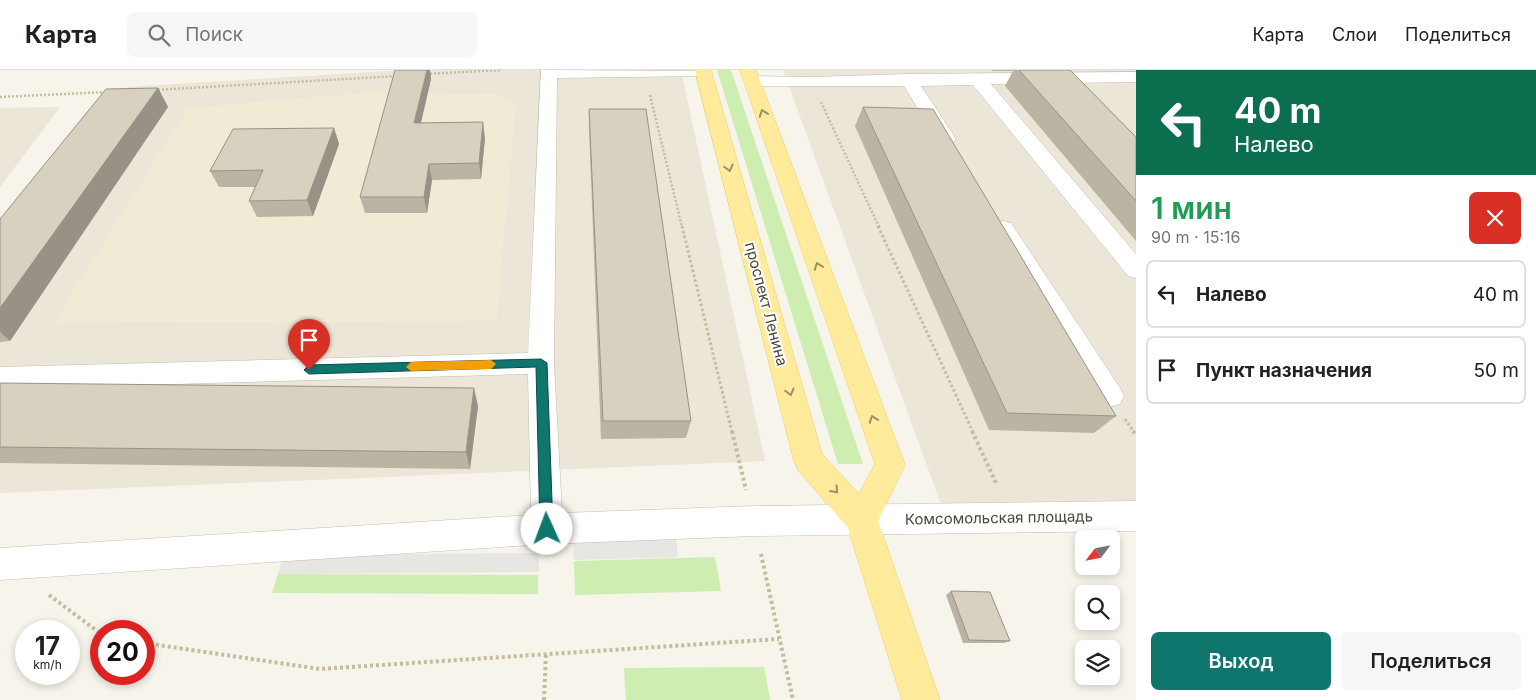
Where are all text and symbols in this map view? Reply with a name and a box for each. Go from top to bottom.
search box [127,12,477,57]
text: Карта [25,20,97,49]
icon: search [145,21,173,49]
text: Поиск [185,23,243,46]
text: Карта [1252,24,1304,45]
text: Слои [1332,24,1377,45]
text: Поделиться [1405,24,1511,45]
text: 40 m [1234,89,1322,131]
icon: left [1151,90,1216,155]
one-way arrow [759,109,769,118]
text: Налево [1234,131,1314,157]
one-way arrow [724,163,734,171]
text: 1 мин [1151,190,1232,226]
button: close [1469,192,1521,244]
text: 90 m · 15:16 [1151,227,1240,247]
street label: проспект Ленина [741,240,792,368]
one-way arrow [814,262,824,271]
icon: left [1153,280,1181,308]
text: Налево [1196,283,1267,306]
text: 40 m [1473,283,1519,306]
pin [288,319,330,370]
icon: arrive [295,326,323,354]
icon: arrive [1153,356,1181,384]
text: Пункт назначения [1196,359,1372,382]
text: 50 m [1473,359,1519,382]
one-way arrow [784,388,795,397]
one-way arrow [869,415,879,424]
one-way arrow [829,485,838,494]
position arrow [520,502,572,554]
street label: Комсомольская площадь [905,506,1093,529]
north arrow [1075,530,1120,575]
map controls [1075,530,1120,685]
button: search [1075,585,1120,630]
speed limit sign: 20 [90,620,155,685]
text: 17 [35,631,60,661]
button: Выход [1151,632,1331,690]
button: Поделиться [1341,632,1521,690]
button: layers [1075,640,1120,685]
text: km/h [33,657,62,672]

